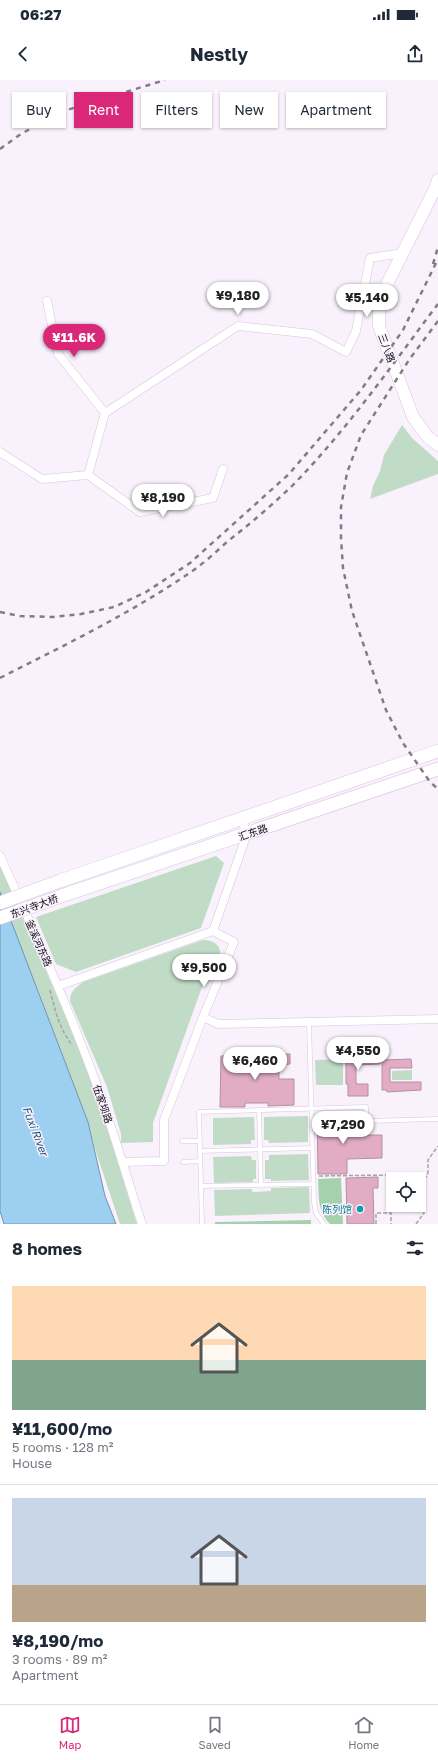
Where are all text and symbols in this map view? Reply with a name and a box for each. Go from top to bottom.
text: 06:27 [20,5,61,23]
icon: back [12,43,34,65]
text: Nestly [190,43,248,65]
icon: share [404,43,426,65]
chip: Buy [12,92,66,128]
chip: Rent [74,92,133,128]
chip: Filters [141,92,212,128]
chip: New [220,92,278,128]
chip: Apartment [286,92,386,128]
pin: ¥9,180 [205,282,271,316]
pin: ¥5,140 [334,284,400,318]
text: ¥9,180 [216,287,260,303]
text: ¥5,140 [345,289,389,305]
pin: ¥11.6K [41,324,107,358]
text: ¥11.6K [52,329,96,345]
street label: 三八路 [376,332,398,364]
pin: ¥8,190 [130,484,196,518]
text: ¥8,190 [141,489,185,505]
street label: 汇东路 [237,821,269,843]
street label: 东兴寺大桥 [8,892,60,920]
street label: 釜溪河东路 [23,918,55,968]
pin: ¥9,500 [171,954,237,988]
text: ¥9,500 [181,959,227,975]
pin: ¥4,550 [325,1037,391,1071]
text: ¥4,550 [335,1042,381,1058]
pin: ¥6,460 [222,1047,288,1081]
text: ¥6,460 [232,1052,278,1068]
street label: 伍家坝路 [91,1083,115,1125]
water label: Fuxi River [21,1104,52,1159]
pin: ¥7,290 [310,1111,376,1145]
text: ¥7,290 [321,1116,365,1132]
map controls [386,1172,426,1212]
button: locate [386,1172,426,1212]
place label: 陈列馆 [322,1203,352,1215]
marker: 陈列馆 [355,1204,365,1214]
icon: filters [404,1237,426,1259]
text: 8 homes [12,1238,82,1259]
icon: home [183,1312,255,1384]
text: ¥11,600/mo [12,1418,112,1439]
text: 5 rooms · 128 m² [12,1439,113,1455]
text: House [12,1455,52,1471]
icon: home [183,1524,255,1596]
text: ¥8,190/mo [12,1630,103,1651]
text: 3 rooms · 89 m² [12,1651,107,1667]
text: Apartment [12,1667,79,1683]
tab: Map [59,1714,81,1751]
tab: Saved [199,1714,231,1751]
tab: Home [348,1714,379,1751]

